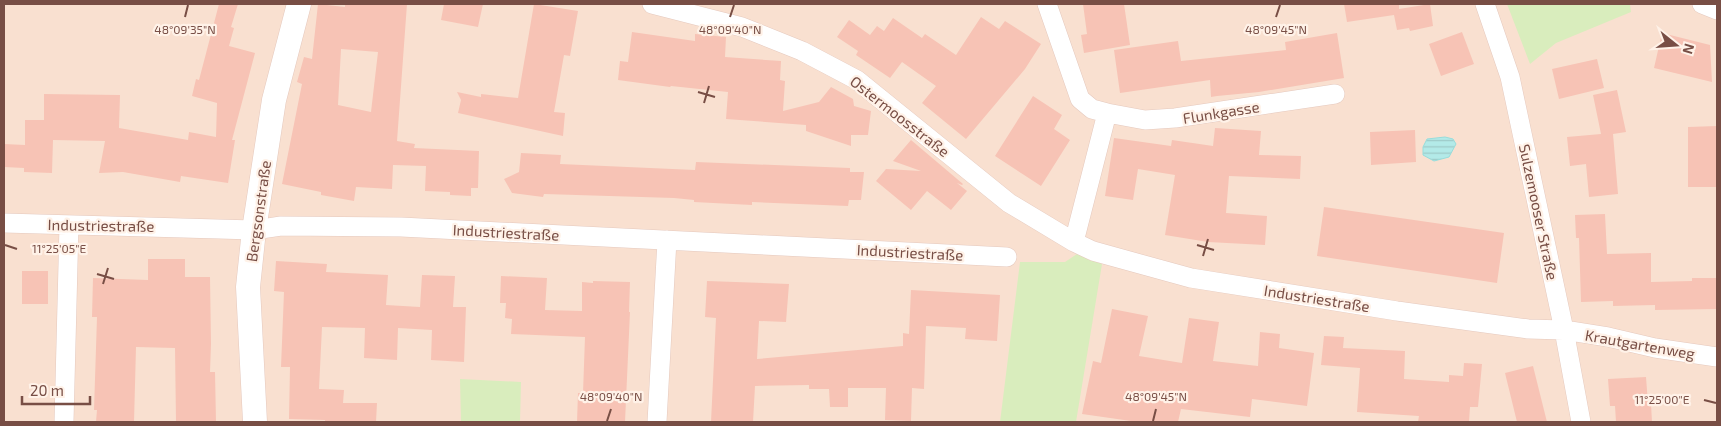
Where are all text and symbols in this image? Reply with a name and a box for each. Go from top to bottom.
north arrow [1651,20,1701,70]
text: 48°09'35"N [154,22,216,36]
text: 48°09'40"N [699,22,761,36]
text: 48°09'45"N [1245,22,1307,36]
text: N [1679,42,1699,56]
street label: Ostermoosstraße [847,72,953,160]
street label: Flunkgasse [1181,97,1261,127]
street label: Sulzemooser Straße [1516,142,1562,282]
street label: Bergsonstraße [242,159,274,263]
street label: Industriestraße [48,215,154,235]
street label: Industriestraße [452,220,560,244]
street label: Industriestraße [856,240,964,264]
text: 11°25'05"E [32,241,86,255]
street label: Industriestraße [1263,281,1371,315]
street label: Krautgartenweg [1584,325,1697,363]
scale bar [22,374,90,406]
text: 20 m [30,381,64,399]
text: 48°09'40"N [580,389,642,403]
text: 48°09'45"N [1125,389,1187,403]
text: 11°25'00"E [1634,392,1690,406]

